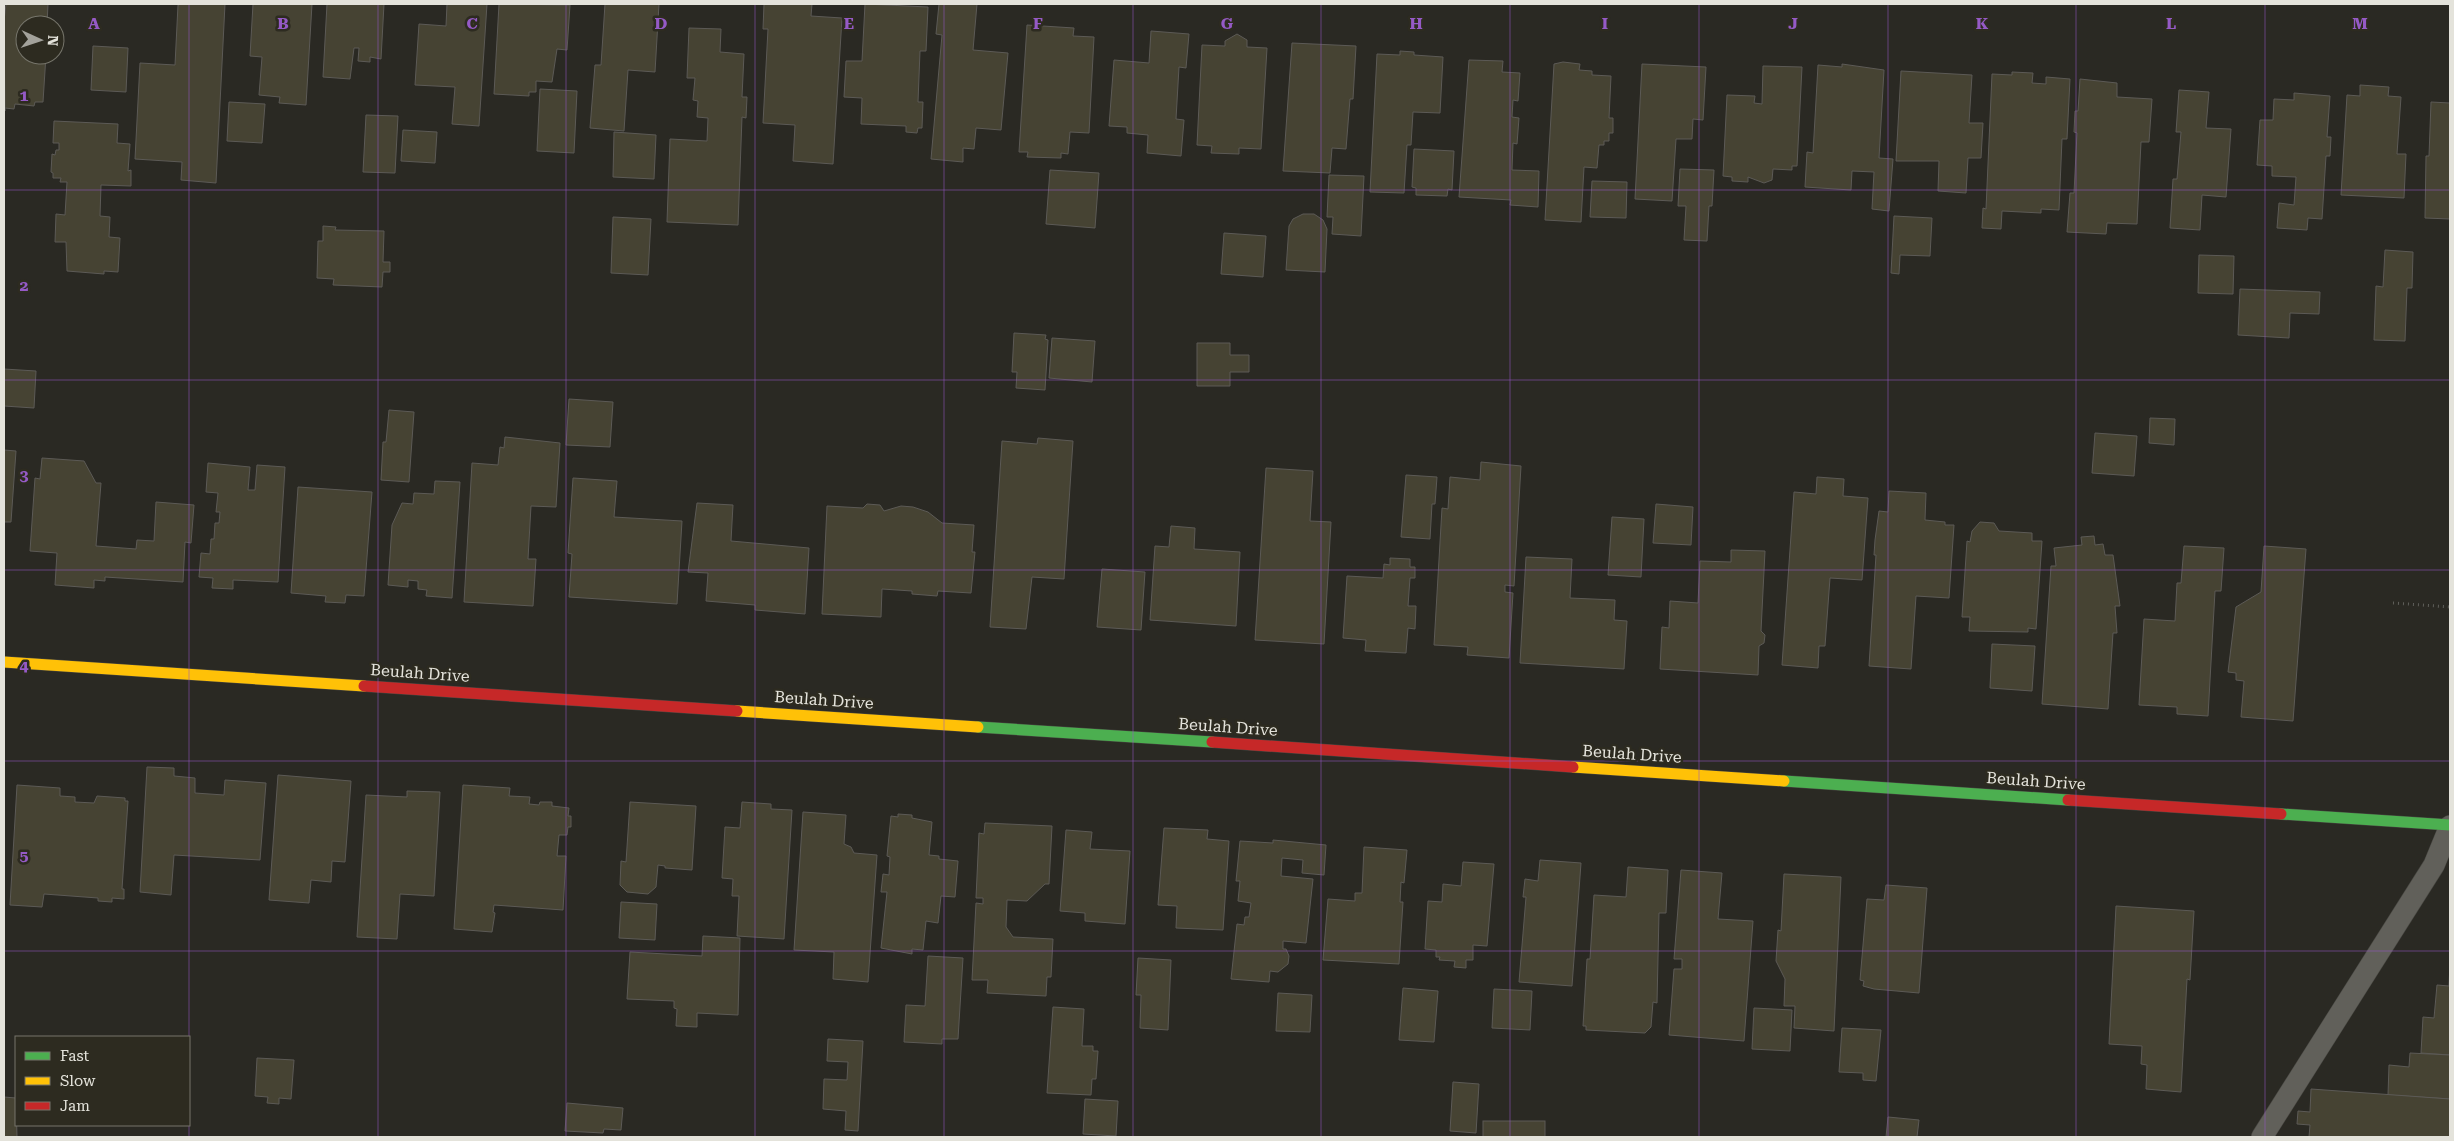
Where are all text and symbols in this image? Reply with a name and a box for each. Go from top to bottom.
text: A [88,14,100,33]
text: B [277,14,289,33]
text: C [466,14,478,33]
text: D [655,14,668,33]
text: E [844,14,854,33]
text: F [1033,14,1043,33]
text: G [1221,14,1234,33]
text: H [1409,14,1423,33]
text: I [1602,14,1608,33]
text: J [1788,14,1798,33]
text: K [1976,14,1989,33]
text: L [2166,14,2176,33]
text: M [2352,14,2368,33]
north arrow [15,15,65,65]
text: N [45,35,61,47]
text: 1 [20,86,29,105]
text: 2 [20,276,29,295]
text: 3 [20,466,29,485]
text: 4 [20,656,29,675]
street label: Beulah Drive [370,660,470,686]
street label: Beulah Drive [774,687,874,713]
street label: Beulah Drive [1178,714,1278,740]
street label: Beulah Drive [1582,741,1682,767]
street label: Beulah Drive [1986,768,2086,794]
text: 5 [20,846,29,865]
legend [15,1036,190,1126]
text: Fast [60,1047,90,1065]
text: Slow [60,1072,96,1090]
text: Jam [60,1097,90,1115]

